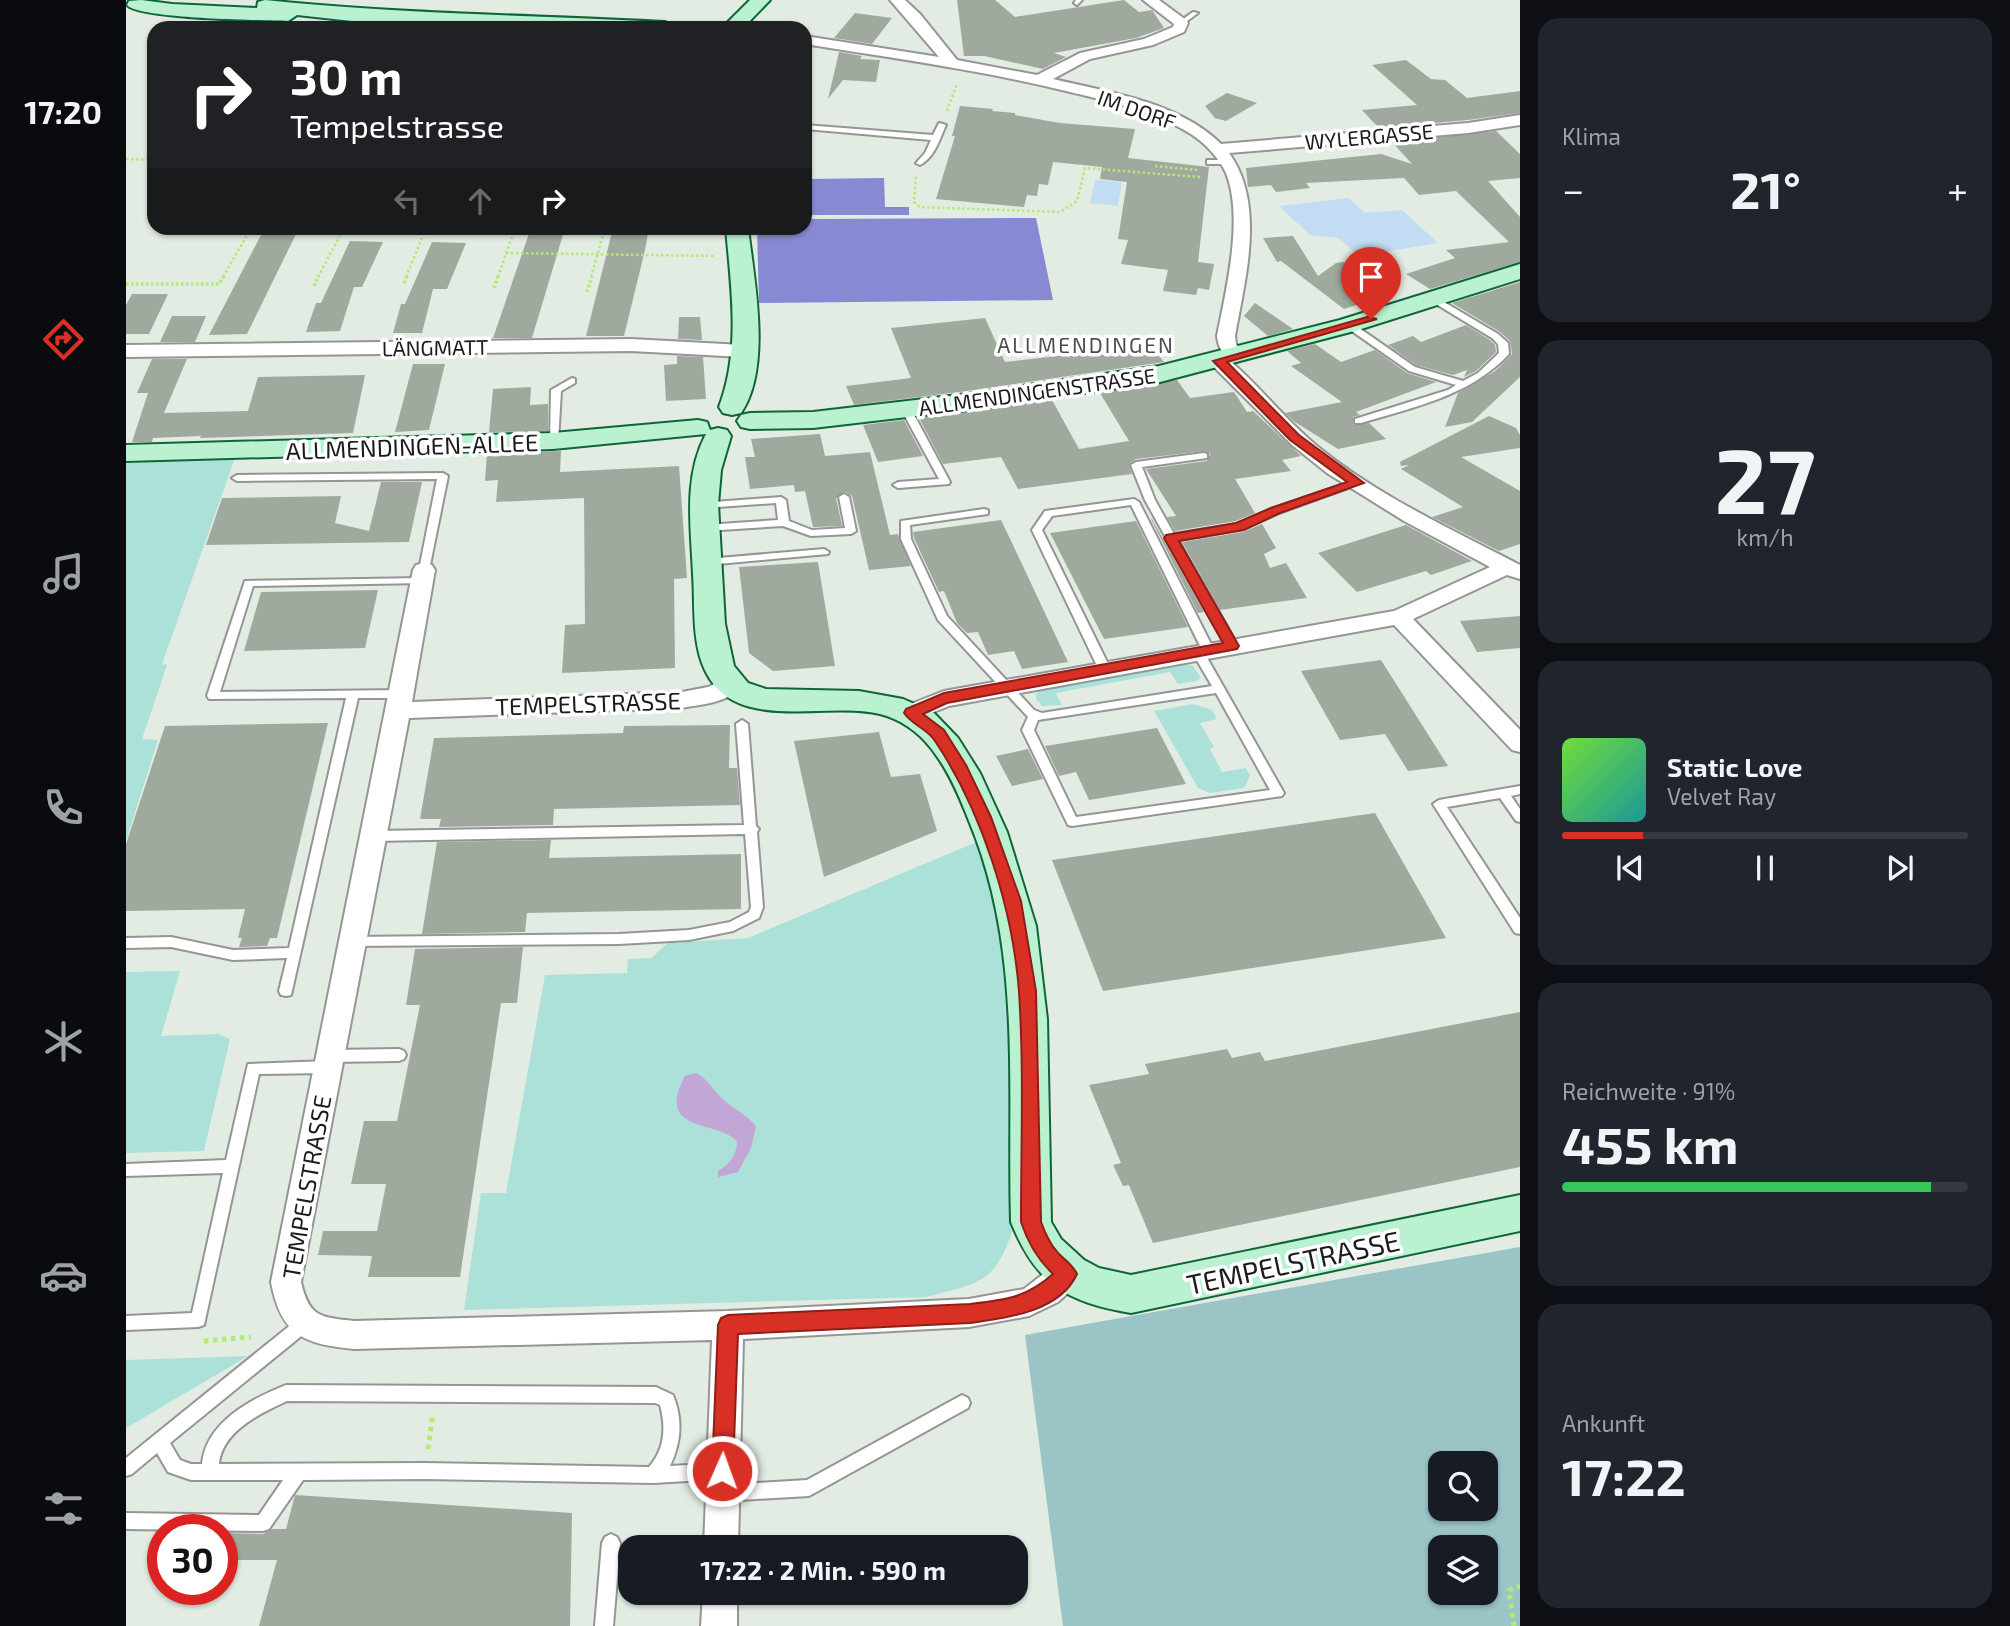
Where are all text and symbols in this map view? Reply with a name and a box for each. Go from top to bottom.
text: 30 m [290,46,402,105]
icon: right [175,49,266,140]
street label: IM DORF [1095,84,1179,134]
text: 17:20 [24,92,102,130]
text: Tempelstrasse [290,106,504,144]
street label: WYLERGASSE [1304,118,1434,154]
text: Klima [1562,122,1621,150]
text: 21° [1730,157,1801,219]
text: − [1562,166,1584,212]
text: + [1947,166,1968,212]
icon: left [388,182,426,220]
icon: ahead [461,182,499,220]
icon: right [534,182,572,220]
pin [1341,247,1401,319]
icon: arrive [1352,258,1390,296]
icon: directions [39,315,88,364]
district label: ALLMENDINGEN [997,332,1175,357]
street label: LÄNGMATT [382,334,488,360]
street label: ALLMENDINGENSTRASSE [917,362,1157,420]
text: 27 [1715,423,1815,532]
street label: ALLMENDINGEN-ALLEE [285,427,539,465]
text: km/h [1736,523,1794,551]
icon: music [39,549,88,598]
street label: TEMPELSTRASSE [495,685,681,721]
text: Static Love [1667,751,1803,782]
text: Velvet Ray [1667,782,1776,810]
icon: phone [39,783,88,832]
icon: previous [1611,849,1649,887]
icon: pause [1746,849,1784,887]
icon: next [1881,849,1919,887]
icon: climate [39,1017,88,1066]
text: Reichweite · 91% [1562,1077,1735,1105]
street label: TEMPELSTRASSE [276,1093,336,1281]
text: 455 km [1562,1112,1739,1174]
street label: TEMPELSTRASSE [1183,1223,1403,1301]
icon: car [39,1251,88,1300]
text: Ankunft [1562,1409,1645,1437]
position arrow [685,1434,759,1508]
text: 17:22 [1562,1444,1686,1506]
map controls [1428,1451,1498,1605]
button: search [1428,1451,1498,1521]
icon: filters [39,1484,88,1533]
speed limit sign: 30 [147,1514,238,1605]
button: layers [1428,1535,1498,1605]
text: 17:22 · 2 Min. · 590 m [700,1554,946,1585]

